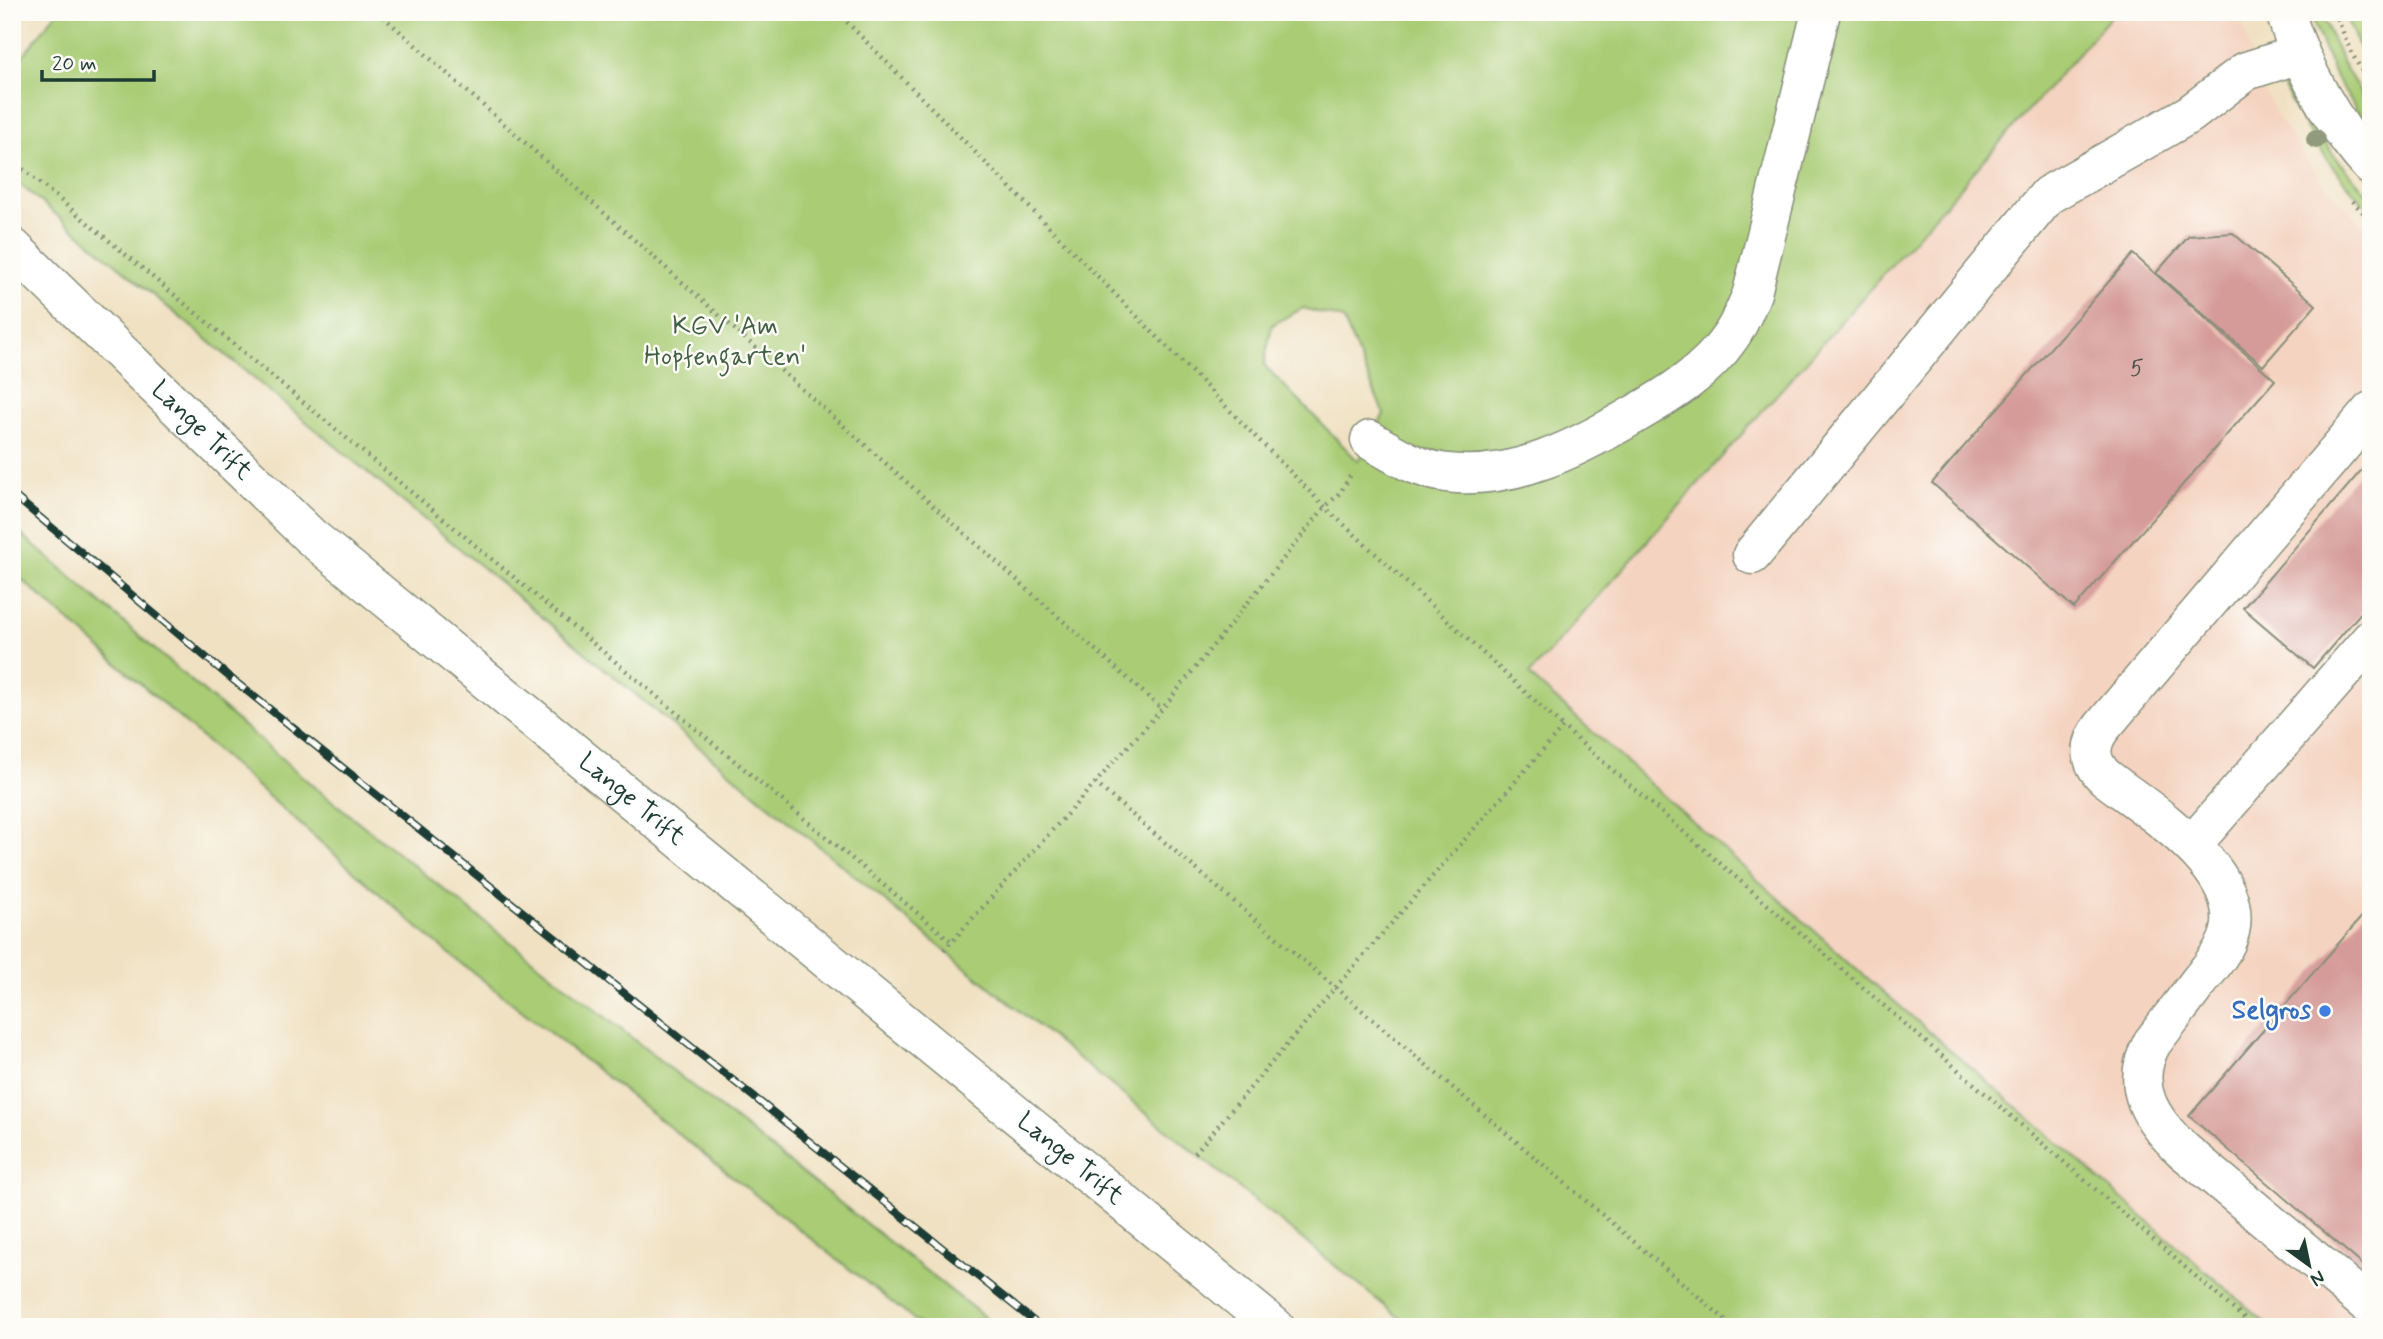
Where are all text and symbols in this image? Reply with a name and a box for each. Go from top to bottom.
scale bar [42,38,154,82]
text: 20 m [52,50,97,78]
park label: KGV 'Am Hopfengarten' [644,310,806,377]
house number: 5 [2130,354,2144,384]
street label: Lange Trift [143,374,260,488]
street label: Lange Trift [571,746,692,854]
place label: Selgros [2232,994,2312,1031]
marker: Selgros [2317,1003,2333,1019]
street label: Lange Trift [1009,1105,1131,1213]
north arrow [2274,1230,2344,1300]
text: N [2305,1264,2330,1292]

